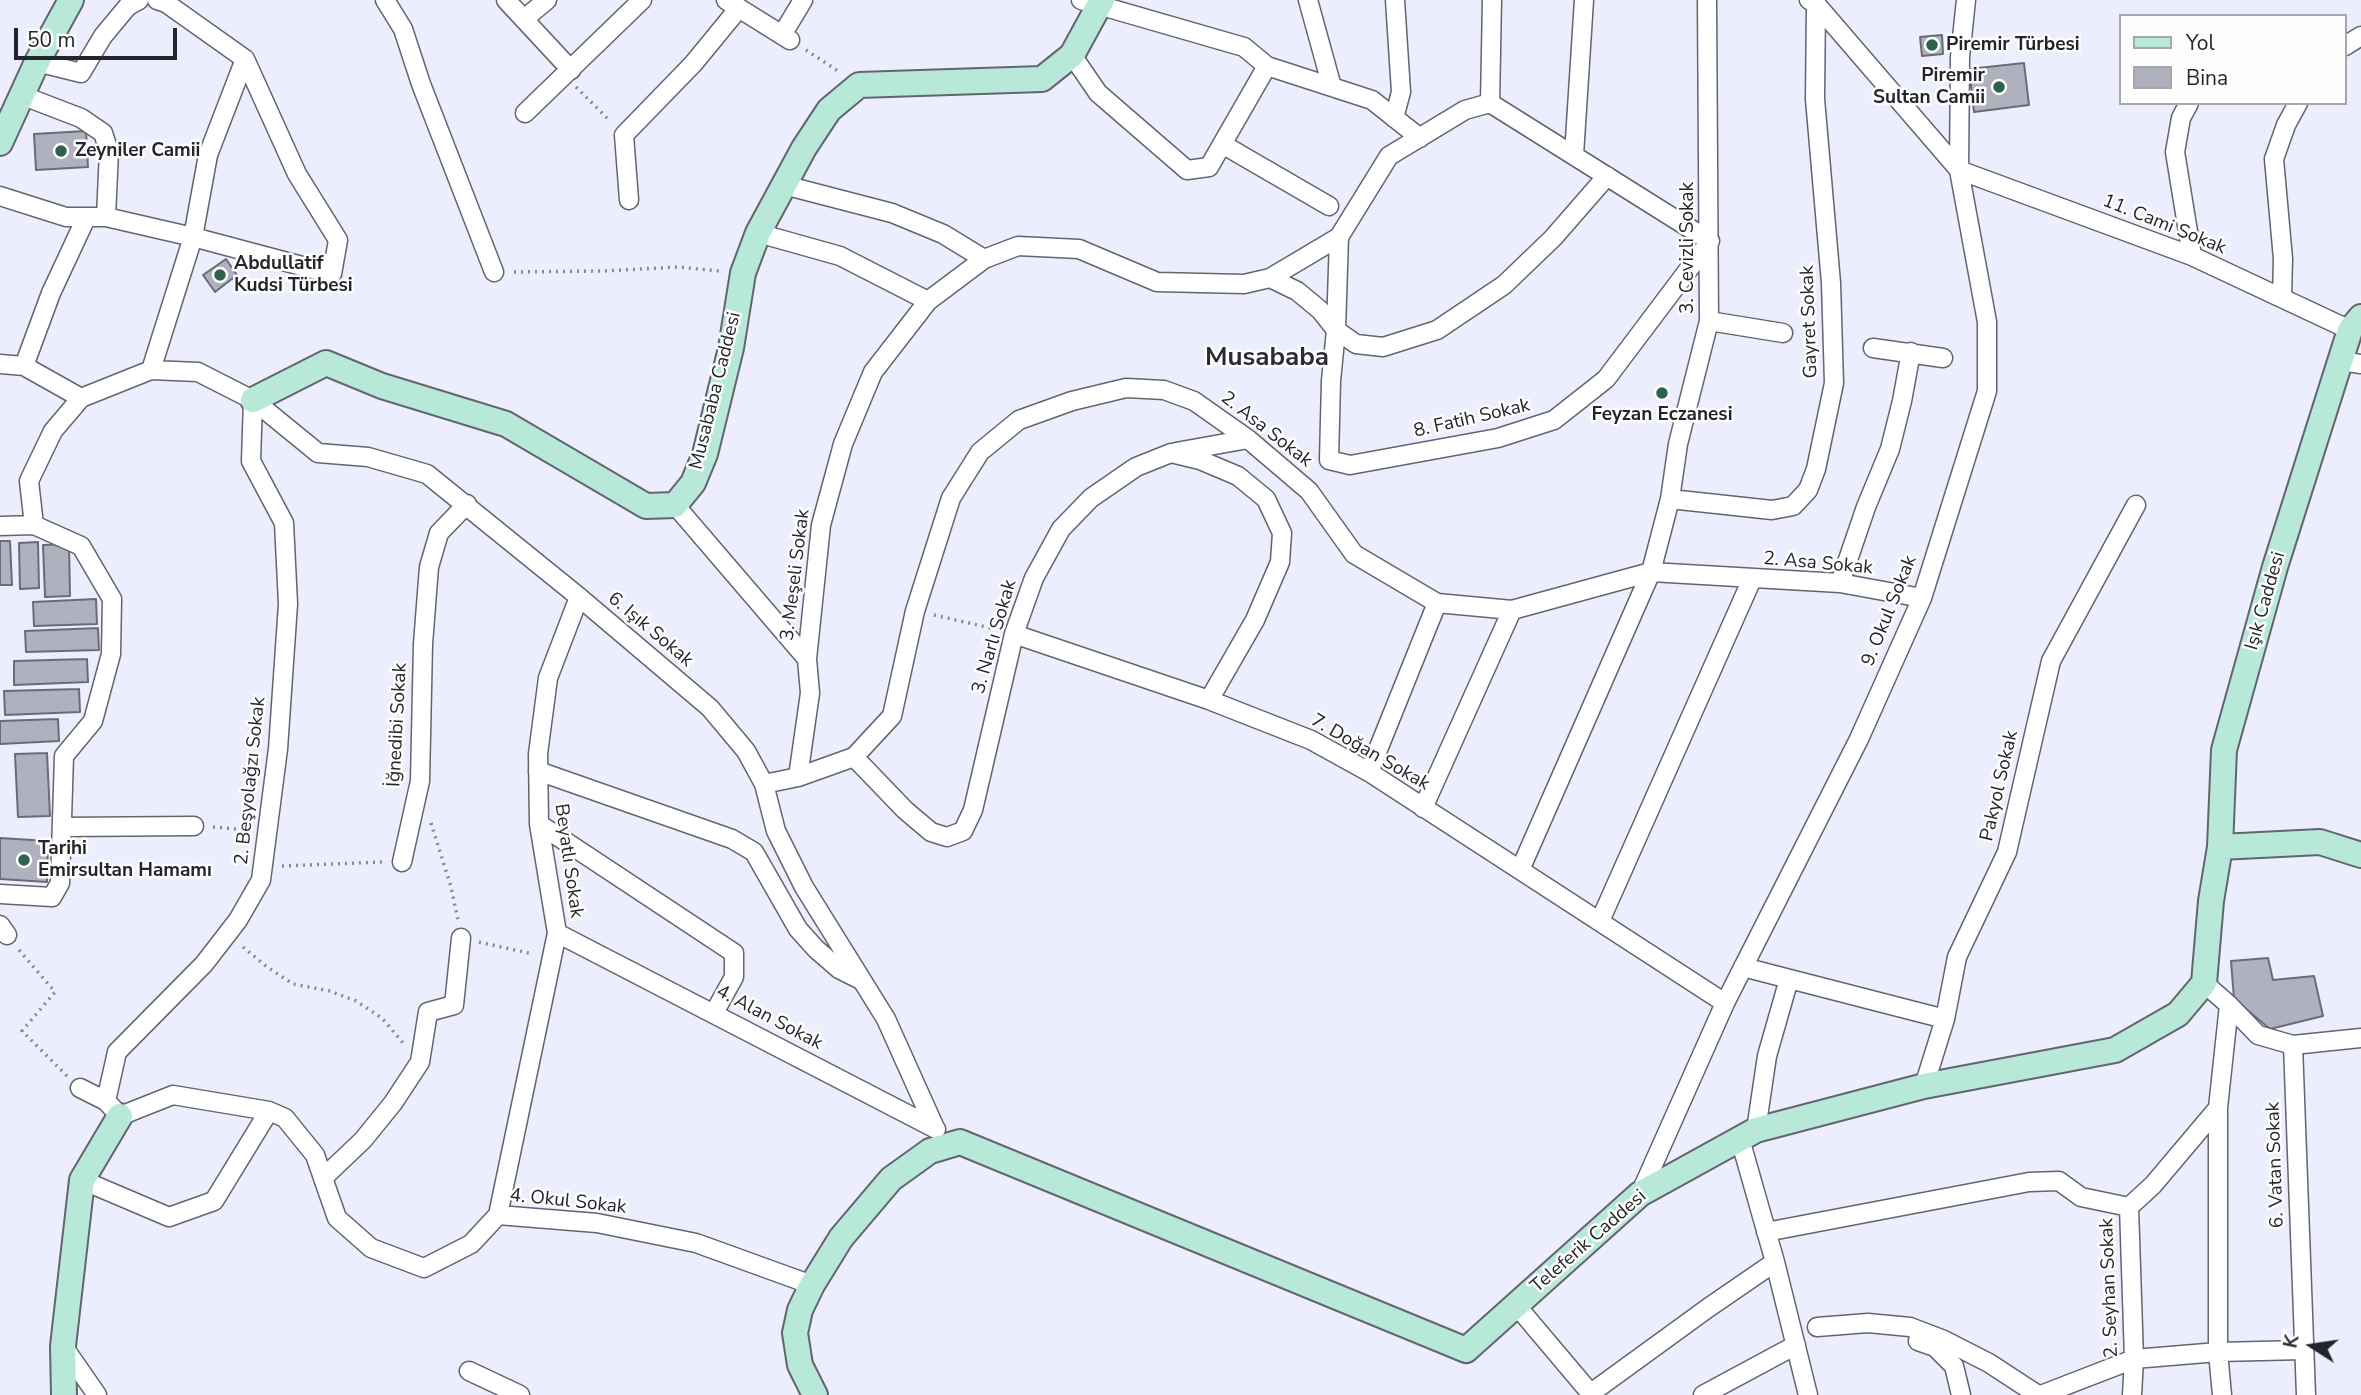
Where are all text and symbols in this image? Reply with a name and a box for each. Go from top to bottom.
scale bar [18,14,180,58]
legend [2120,14,2347,105]
text: 50 m [27,26,76,54]
text: Yol [2186,29,2215,57]
place label: Piremir Türbesi [1946,34,2080,56]
marker: Piremir Türbesi [1924,37,1940,53]
text: Bina [2186,64,2228,92]
place label: Piremir Sultan Camii [1873,65,1985,109]
marker: Piremir Sultan Camii [1991,79,2007,95]
place label: Zeyniler Camii [75,140,200,162]
marker: Zeyniler Camii [53,143,69,159]
street label: 3. Cevizli Sokak [1677,182,1699,314]
street label: 11. Cami Sokak [2099,190,2229,260]
place label: Abdullatif Kudsi Türbesi [234,253,353,297]
street label: Gayret Sokak [1797,265,1823,379]
marker: Abdullatif Kudsi Türbesi [212,267,228,283]
street label: Musababa Caddesi [685,310,747,472]
district label: Musababa [1205,343,1329,375]
marker: Feyzan Eczanesi [1654,385,1670,401]
street label: 2. Asa Sokak [1216,387,1316,473]
street label: 8. Fatih Sokak [1412,395,1532,443]
place label: Feyzan Eczanesi [1592,404,1732,426]
street label: 3. Meşeli Sokak [777,508,815,642]
street label: 2. Asa Sokak [1762,548,1874,580]
street label: Işık Caddesi [2241,549,2291,653]
street label: 9. Okul Sokak [1858,552,1922,670]
street label: 3. Narlı Sokak [968,577,1022,697]
street label: 6. Işık Sokak [603,588,697,672]
street label: İğnedibi Sokak [383,663,413,787]
street label: 2. Beşyolağzı Sokak [231,696,271,866]
street label: 7. Doğan Sokak [1307,710,1433,796]
street label: Pakyol Sokak [1976,729,2024,843]
street label: Beyatlı Sokak [549,802,587,920]
place label: Tarihi Emirsultan Hamamı [38,838,212,882]
marker: Tarihi Emirsultan Hamamı [16,852,32,868]
street label: 4. Alan Sokak [712,980,826,1056]
street label: 6. Vatan Sokak [2262,1101,2290,1229]
street label: 4. Okul Sokak [509,1185,627,1219]
street label: Teleferik Caddesi [1526,1186,1652,1298]
street label: 2. Seyhan Sokak [2096,1218,2124,1358]
north arrow [2277,1311,2347,1381]
text: K [2277,1333,2305,1351]

